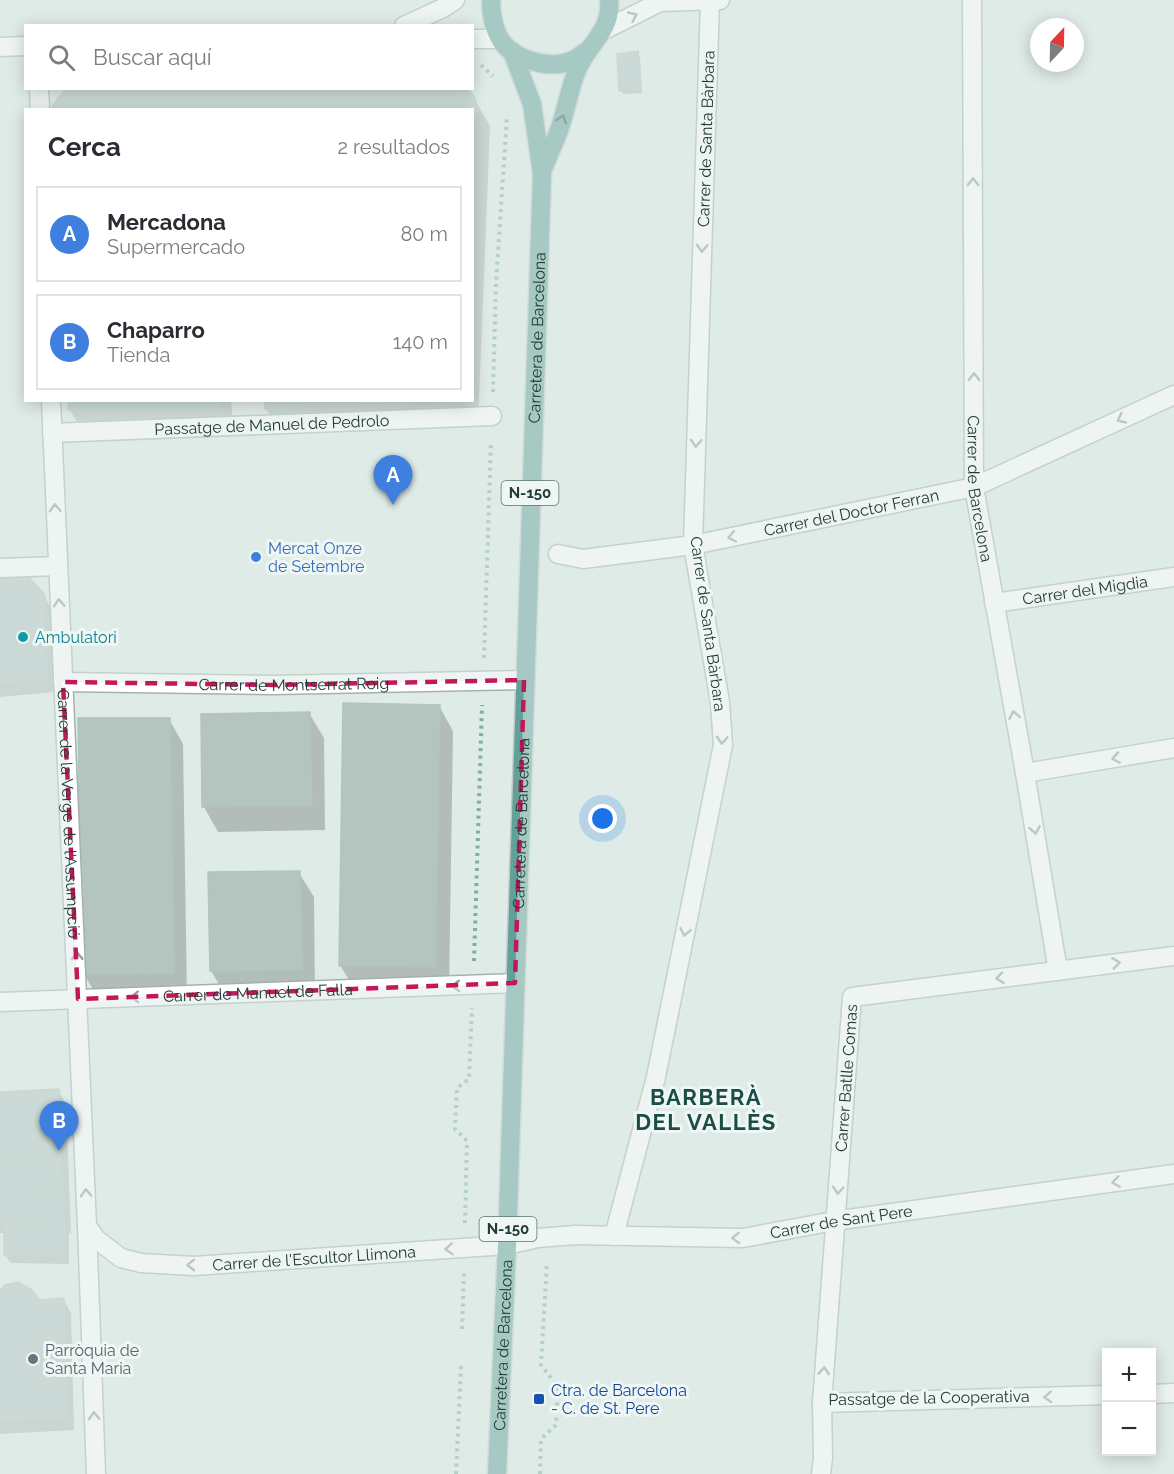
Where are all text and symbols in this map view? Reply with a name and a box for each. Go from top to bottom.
one-way arrow [627,11,638,23]
north arrow [1030,18,1084,72]
search box [24,24,474,90]
icon: search [45,41,78,74]
text: Buscar aquí [93,44,212,70]
street label: Carrer de Santa Bàrbara [693,50,718,227]
one-way arrow [555,114,567,125]
text: Cerca [48,132,121,162]
text: 2 resultados [337,135,450,159]
one-way arrow [967,177,979,186]
text: Mercadona [107,209,226,235]
text: A [63,222,76,246]
text: 80 m [400,222,448,246]
text: Supermercado [107,235,245,259]
one-way arrow [696,243,708,252]
street label: Carretera de Barcelona [524,252,549,424]
text: Chaparro [107,317,205,343]
text: B [63,330,76,354]
text: 140 m [393,330,448,354]
text: Tienda [107,343,170,367]
one-way arrow [968,372,980,381]
street label: Passatge de Manuel de Pedrolo [154,410,390,439]
one-way arrow [1116,412,1127,424]
street label: Carrer de Barcelona [964,415,997,563]
one-way arrow [690,438,703,447]
pin: A [374,456,412,505]
road number: N-150 [502,481,558,505]
street label: Carrer del Doctor Ferran [762,485,940,540]
one-way arrow [49,503,62,512]
one-way arrow [727,530,737,543]
street label: Carrer de Santa Bàrbara [686,535,730,713]
place label: Mercat Onze de Setembre [268,539,364,576]
marker: Mercat Onze de Setembre [249,550,263,564]
street label: Carrer del Migdia [1021,571,1149,608]
one-way arrow [53,598,66,607]
place label: Ambulatori [35,628,117,647]
marker: Ambulatori [16,630,30,644]
street label: Carrer de Montserrat Roig [199,673,389,695]
street label: Carrer de la Verge de l'Assumpció [54,689,84,939]
one-way arrow [1009,710,1021,720]
one-way arrow [716,736,728,745]
street label: Carretera de Barcelona [508,737,533,909]
one-way arrow [1112,751,1121,763]
your location [588,804,617,833]
one-way arrow [1028,826,1040,835]
one-way arrow [679,926,692,936]
one-way arrow [70,952,83,961]
one-way arrow [1111,958,1120,970]
one-way arrow [995,972,1004,984]
street label: Carrer de Manuel de Falla [163,979,353,1005]
one-way arrow [452,979,461,992]
one-way arrow [131,991,140,1003]
street label: Carrer Batlle Comas [831,1003,861,1153]
district label: BARBERÀ DEL VALLÈS [635,1084,777,1135]
pin: B [40,1102,78,1151]
one-way arrow [1111,1176,1121,1188]
one-way arrow [832,1186,845,1195]
one-way arrow [79,1189,92,1198]
street label: Carrer de Sant Pere [768,1201,914,1242]
road number: N-150 [480,1217,536,1241]
one-way arrow [732,1232,741,1244]
street label: Carrer de l'Escultor Llimona [212,1242,416,1274]
one-way arrow [444,1242,453,1255]
one-way arrow [187,1259,196,1271]
street label: Carretera de Barcelona [489,1259,516,1431]
place label: Parròquia de Santa Maria [45,1341,139,1378]
map controls [1102,1348,1156,1456]
button: + [1102,1348,1156,1402]
marker: Parròquia de Santa Maria [26,1352,40,1366]
one-way arrow [817,1366,830,1375]
place label: Ctra. de Barcelona - C. de St. Pere [551,1381,687,1418]
street label: Passatge de la Cooperativa [828,1387,1030,1409]
one-way arrow [1044,1390,1053,1403]
marker: Ctra. de Barcelona - C. de St. Pere [532,1392,546,1406]
button: − [1102,1402,1156,1456]
one-way arrow [87,1411,100,1420]

